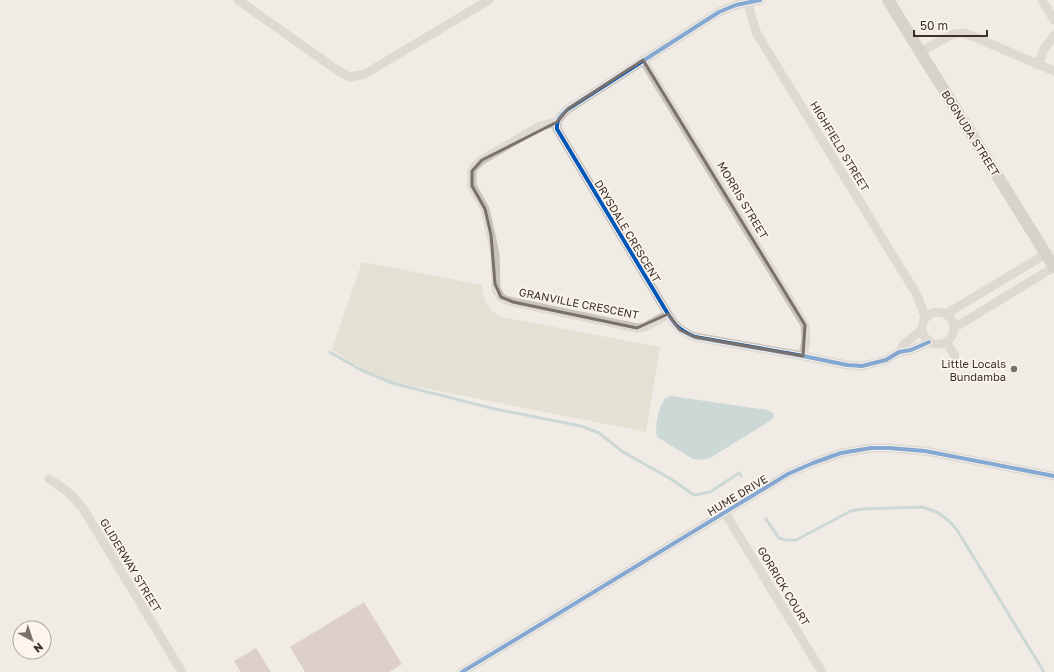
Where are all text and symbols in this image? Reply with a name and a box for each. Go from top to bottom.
scale bar [914,12,987,38]
text: 50 m [920,18,948,33]
street label: BOGNUDA STREET [939,88,1003,178]
street label: HIGHFIELD STREET [808,99,872,194]
street label: MORRIS STREET [715,159,771,241]
street label: DRYSDALE CRESCENT [592,177,664,285]
street label: GRANVILLE CRESCENT [518,285,640,321]
place label: Little Locals Bundamba [941,357,1006,383]
marker: Little Locals Bundamba [1009,364,1019,374]
street label: HUME DRIVE [704,472,770,518]
street label: GLIDERWAY STREET [98,516,164,614]
street label: GORRICK COURT [755,544,813,628]
north arrow [12,620,52,660]
text: N [31,640,46,656]

